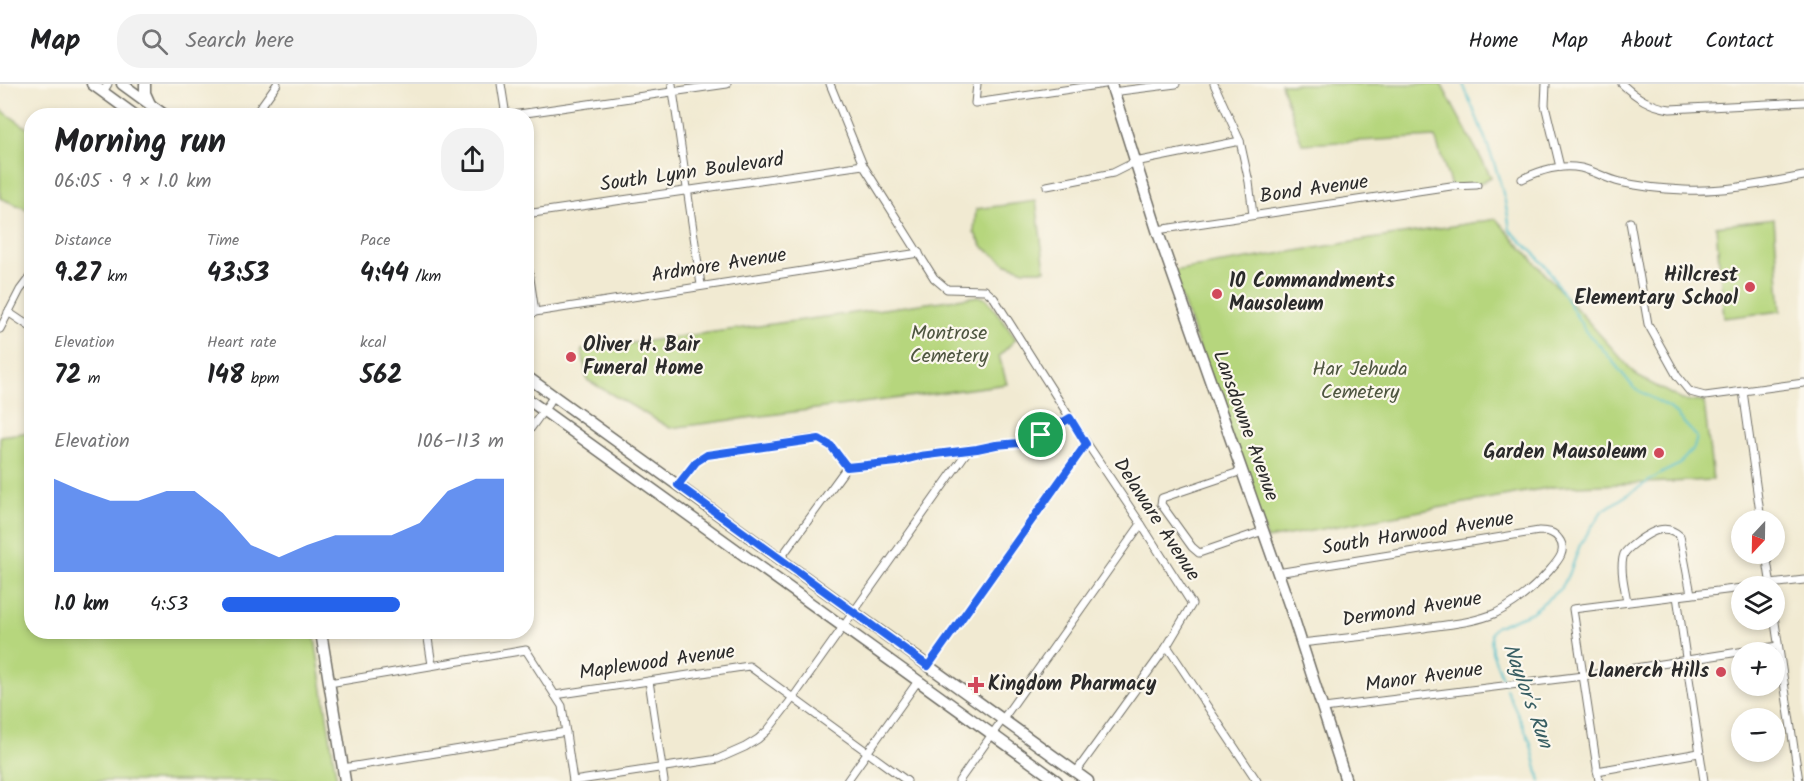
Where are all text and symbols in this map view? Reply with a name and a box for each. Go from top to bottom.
search box [117,14,537,68]
text: Map [30,19,81,64]
text: Search here [186,24,294,59]
icon: search [138,25,171,58]
text: Home [1469,25,1518,58]
text: Map [1551,25,1588,58]
text: About [1621,25,1672,58]
text: Contact [1705,25,1774,58]
text: Morning run [54,117,226,170]
button: share [441,128,504,191]
street label: South Lynn Boulevard [598,144,787,202]
text: 06:05 · 9 × 1.0 km [54,166,211,198]
street label: Bond Avenue [1258,167,1370,213]
text: Distance [54,228,112,253]
text: Time [207,228,239,253]
text: Pace [360,228,391,253]
street label: Ardmore Avenue [649,240,789,292]
text: 9.27 [54,253,101,295]
text: 43:53 [207,253,269,295]
text: 4:44 [360,253,409,295]
place label: Hillcrest Elementary School [1574,260,1739,315]
text: km [101,264,127,289]
text: /km [409,264,441,289]
place label: 10 Commandments Mausoleum [1229,266,1396,321]
marker: Hillcrest Elementary School [1743,280,1757,294]
marker: 10 Commandments Mausoleum [1210,287,1224,301]
park label: Montrose Cemetery [910,318,989,373]
text: Elevation [54,330,115,355]
text: Heart rate [207,330,277,355]
text: kcal [360,330,386,355]
place label: Oliver H. Bair Funeral Home [583,330,703,385]
street label: Lansdowne Avenue [1203,346,1287,506]
marker: Oliver H. Bair Funeral Home [564,350,578,364]
park label: Har Jehuda Cemetery [1312,354,1408,409]
text: 72 [54,355,81,397]
text: 148 [207,355,244,397]
text: 562 [360,355,402,397]
text: m [81,366,101,391]
text: bpm [244,366,280,391]
pin [1015,409,1066,460]
icon: arrive [1024,418,1057,451]
text: Elevation [54,426,130,458]
text: 106–113 m [416,426,504,458]
place label: Garden Mausoleum [1484,437,1647,469]
marker: Garden Mausoleum [1652,446,1666,460]
street label: Delaware Avenue [1104,452,1208,588]
street label: South Harwood Avenue [1320,503,1516,565]
north arrow [1731,510,1785,564]
map controls [1731,510,1785,762]
button: layers [1731,576,1785,630]
street label: Dermond Avenue [1340,583,1484,637]
text: 1.0 km [54,589,109,621]
text: 4:53 [150,589,188,621]
street label: Maplewood Avenue [577,636,737,690]
water label: Naylor's Run [1493,639,1562,755]
button: + [1731,642,1785,696]
street label: Manor Avenue [1363,654,1485,702]
place label: Llanerch Hills [1588,656,1710,688]
marker: Llanerch Hills [1714,665,1728,679]
place label: Kingdom Pharmacy [988,669,1157,701]
marker: Kingdom Pharmacy [969,678,983,692]
button: − [1731,708,1785,762]

